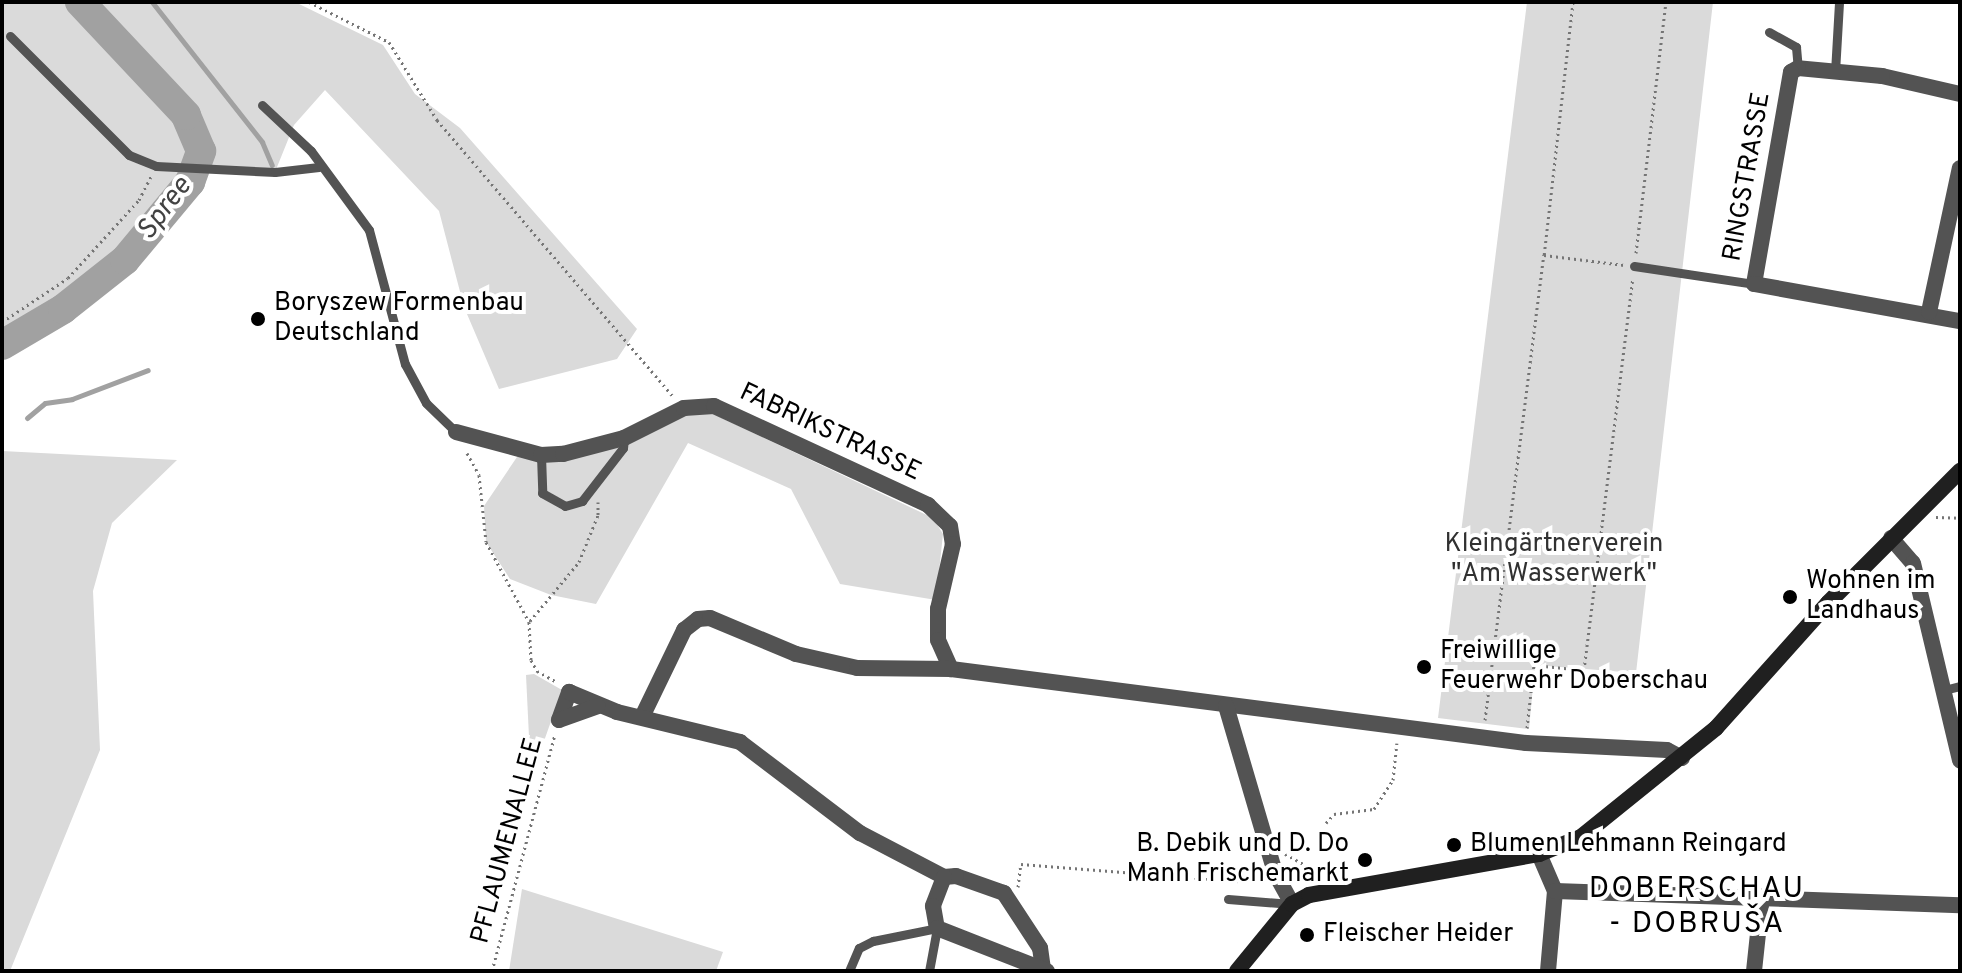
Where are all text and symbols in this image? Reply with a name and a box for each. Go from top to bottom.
street label: RINGSTRASSE [1718,90,1778,264]
water label: Spree [130,171,200,247]
place label: Boryszew Formenbau Deutschland [274,288,524,350]
marker: Boryszew Formenbau Deutschland [249,310,267,328]
street label: FABRIKSTRASSE [734,377,926,489]
park label: Kleingärtnerverein "Am Wasserwerk" [1445,529,1663,590]
place label: Wohnen im Landhaus [1806,566,1935,628]
marker: Wohnen im Landhaus [1781,588,1799,606]
place label: Freiwillige Feuerwehr Doberschau [1440,636,1708,698]
marker: Freiwillige Feuerwehr Doberschau [1415,658,1433,676]
street label: PFLAUMENALLEE [466,735,550,947]
place label: B. Debik und D. Do Manh Frischemarkt [1126,829,1349,890]
place label: Blumen Lehmann Reingard [1470,829,1787,861]
marker: Blumen Lehmann Reingard [1445,836,1463,854]
marker: B. Debik und D. Do Manh Frischemarkt [1356,851,1374,869]
district label: DOBERSCHAU - DOBRUŠA [1589,872,1805,942]
place label: Fleischer Heider [1323,919,1513,951]
marker: Fleischer Heider [1298,926,1316,944]

